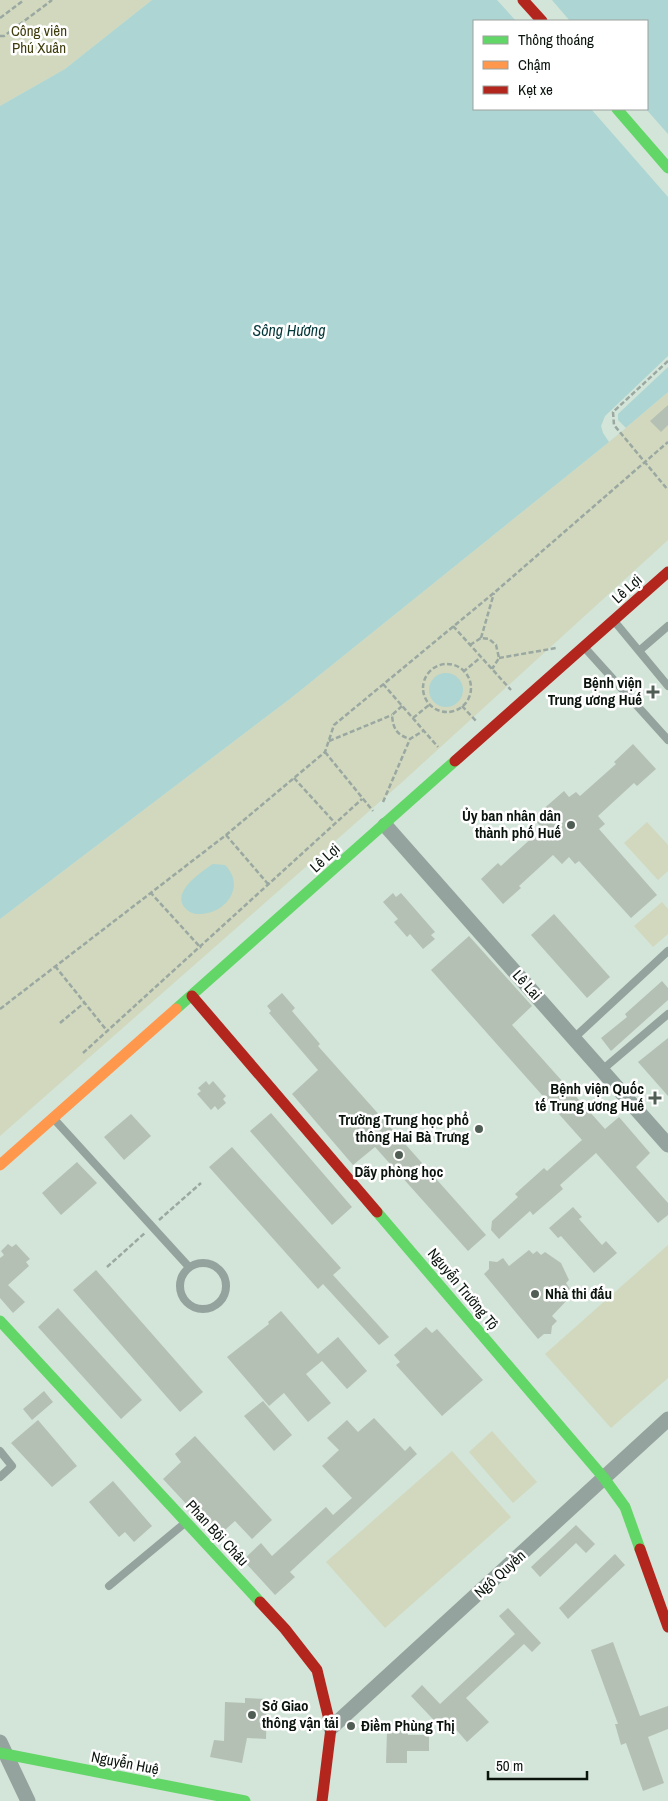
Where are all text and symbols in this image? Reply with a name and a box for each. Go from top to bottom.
park label: Công viên Phú Xuân [11,20,67,58]
legend [473,20,648,110]
text: Thông thoáng [518,29,594,50]
text: Chậm [518,54,551,75]
text: Kẹt xe [518,79,553,100]
water label: Sông Hương [253,319,325,341]
street label: Lê Lợi [607,569,646,608]
place label: Bệnh viện Trung ương Huế [548,672,642,710]
marker: Bệnh viện Trung ương Huế [646,685,660,699]
place label: Ủy ban nhân dân thành phố Huế [462,805,561,843]
marker: Ủy ban nhân dân thành phố Huế [565,819,577,831]
street label: Lê Lợi [305,838,344,877]
street label: Lê Lai [508,965,547,1004]
place label: Bệnh viện Quốc tế Trung ương Huế [535,1078,644,1116]
marker: Bệnh viện Quốc tế Trung ương Huế [648,1091,662,1105]
place label: Trường Trung học phổ thông Hai Bà Trưng [338,1109,469,1147]
marker: Trường Trung học phổ thông Hai Bà Trưng [473,1123,485,1135]
marker: Dãy phòng học [393,1149,405,1161]
place label: Dãy phòng học [355,1161,444,1182]
street label: Nguyễn Trường Tộ [423,1244,504,1334]
place label: Nhà thi đấu [545,1283,612,1304]
marker: Nhà thi đấu [529,1288,541,1300]
street label: Phan Bội Châu [181,1495,253,1570]
street label: Ngô Quyền [470,1545,530,1602]
place label: Sở Giao thông vận tải [262,1695,339,1733]
marker: Sở Giao thông vận tải [246,1709,258,1721]
place label: Điềm Phùng Thį [361,1715,455,1736]
marker: Điềm Phùng Thį [345,1720,357,1732]
street label: Nguyễn Huệ [90,1746,161,1779]
scale bar [488,1748,587,1780]
text: 50 m [496,1755,523,1776]

